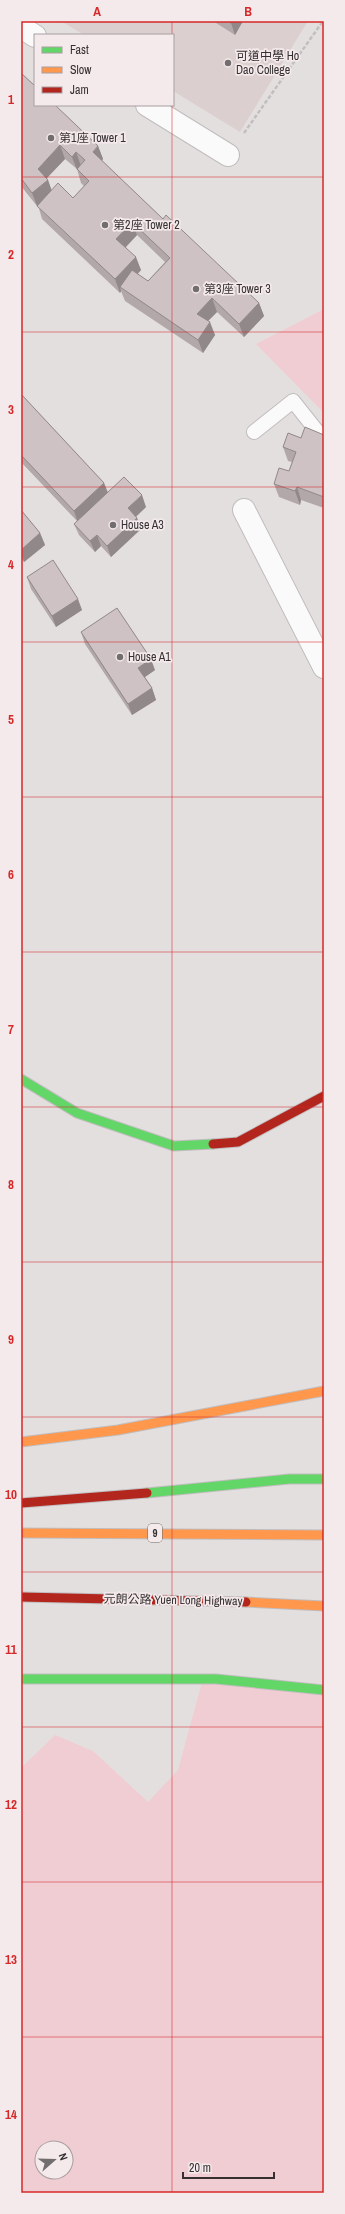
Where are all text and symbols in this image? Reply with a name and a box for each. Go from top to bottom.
text: A [93,3,101,20]
text: B [244,3,252,20]
legend [34,34,174,106]
text: Fast [70,42,89,58]
place label: 可道中學 Ho Dao College [236,48,299,78]
marker: 可道中學 Ho Dao College [223,58,233,68]
text: Slow [70,62,92,78]
text: Jam [70,82,89,98]
text: 1 [8,91,14,108]
place label: 第1座 Tower 1 [59,130,126,146]
marker: 第1座 Tower 1 [46,133,56,143]
place label: 第2座 Tower 2 [113,217,180,233]
marker: 第2座 Tower 2 [100,220,110,230]
text: 2 [8,246,14,263]
place label: 第3座 Tower 3 [204,281,271,297]
marker: 第3座 Tower 3 [191,284,201,294]
text: 3 [8,401,14,418]
place label: House A3 [121,517,164,533]
marker: House A3 [108,520,118,530]
text: 4 [8,556,14,573]
place label: House A1 [128,649,171,665]
marker: House A1 [115,652,125,662]
text: 5 [8,711,14,728]
text: 6 [8,866,14,883]
text: 7 [8,1021,14,1038]
text: 8 [8,1176,14,1193]
text: 9 [8,1331,14,1348]
text: 10 [5,1486,17,1503]
road number: 9 [148,1524,162,1542]
street label: 元朗公路 Yuen Long Highway [103,1591,243,1609]
text: 11 [5,1641,17,1658]
text: 12 [5,1796,17,1813]
text: 13 [5,1951,17,1968]
text: 14 [5,2106,17,2123]
north arrow [34,2140,74,2180]
text: N [56,2151,71,2162]
scale bar [183,2154,274,2180]
text: 20 m [189,2160,211,2176]

